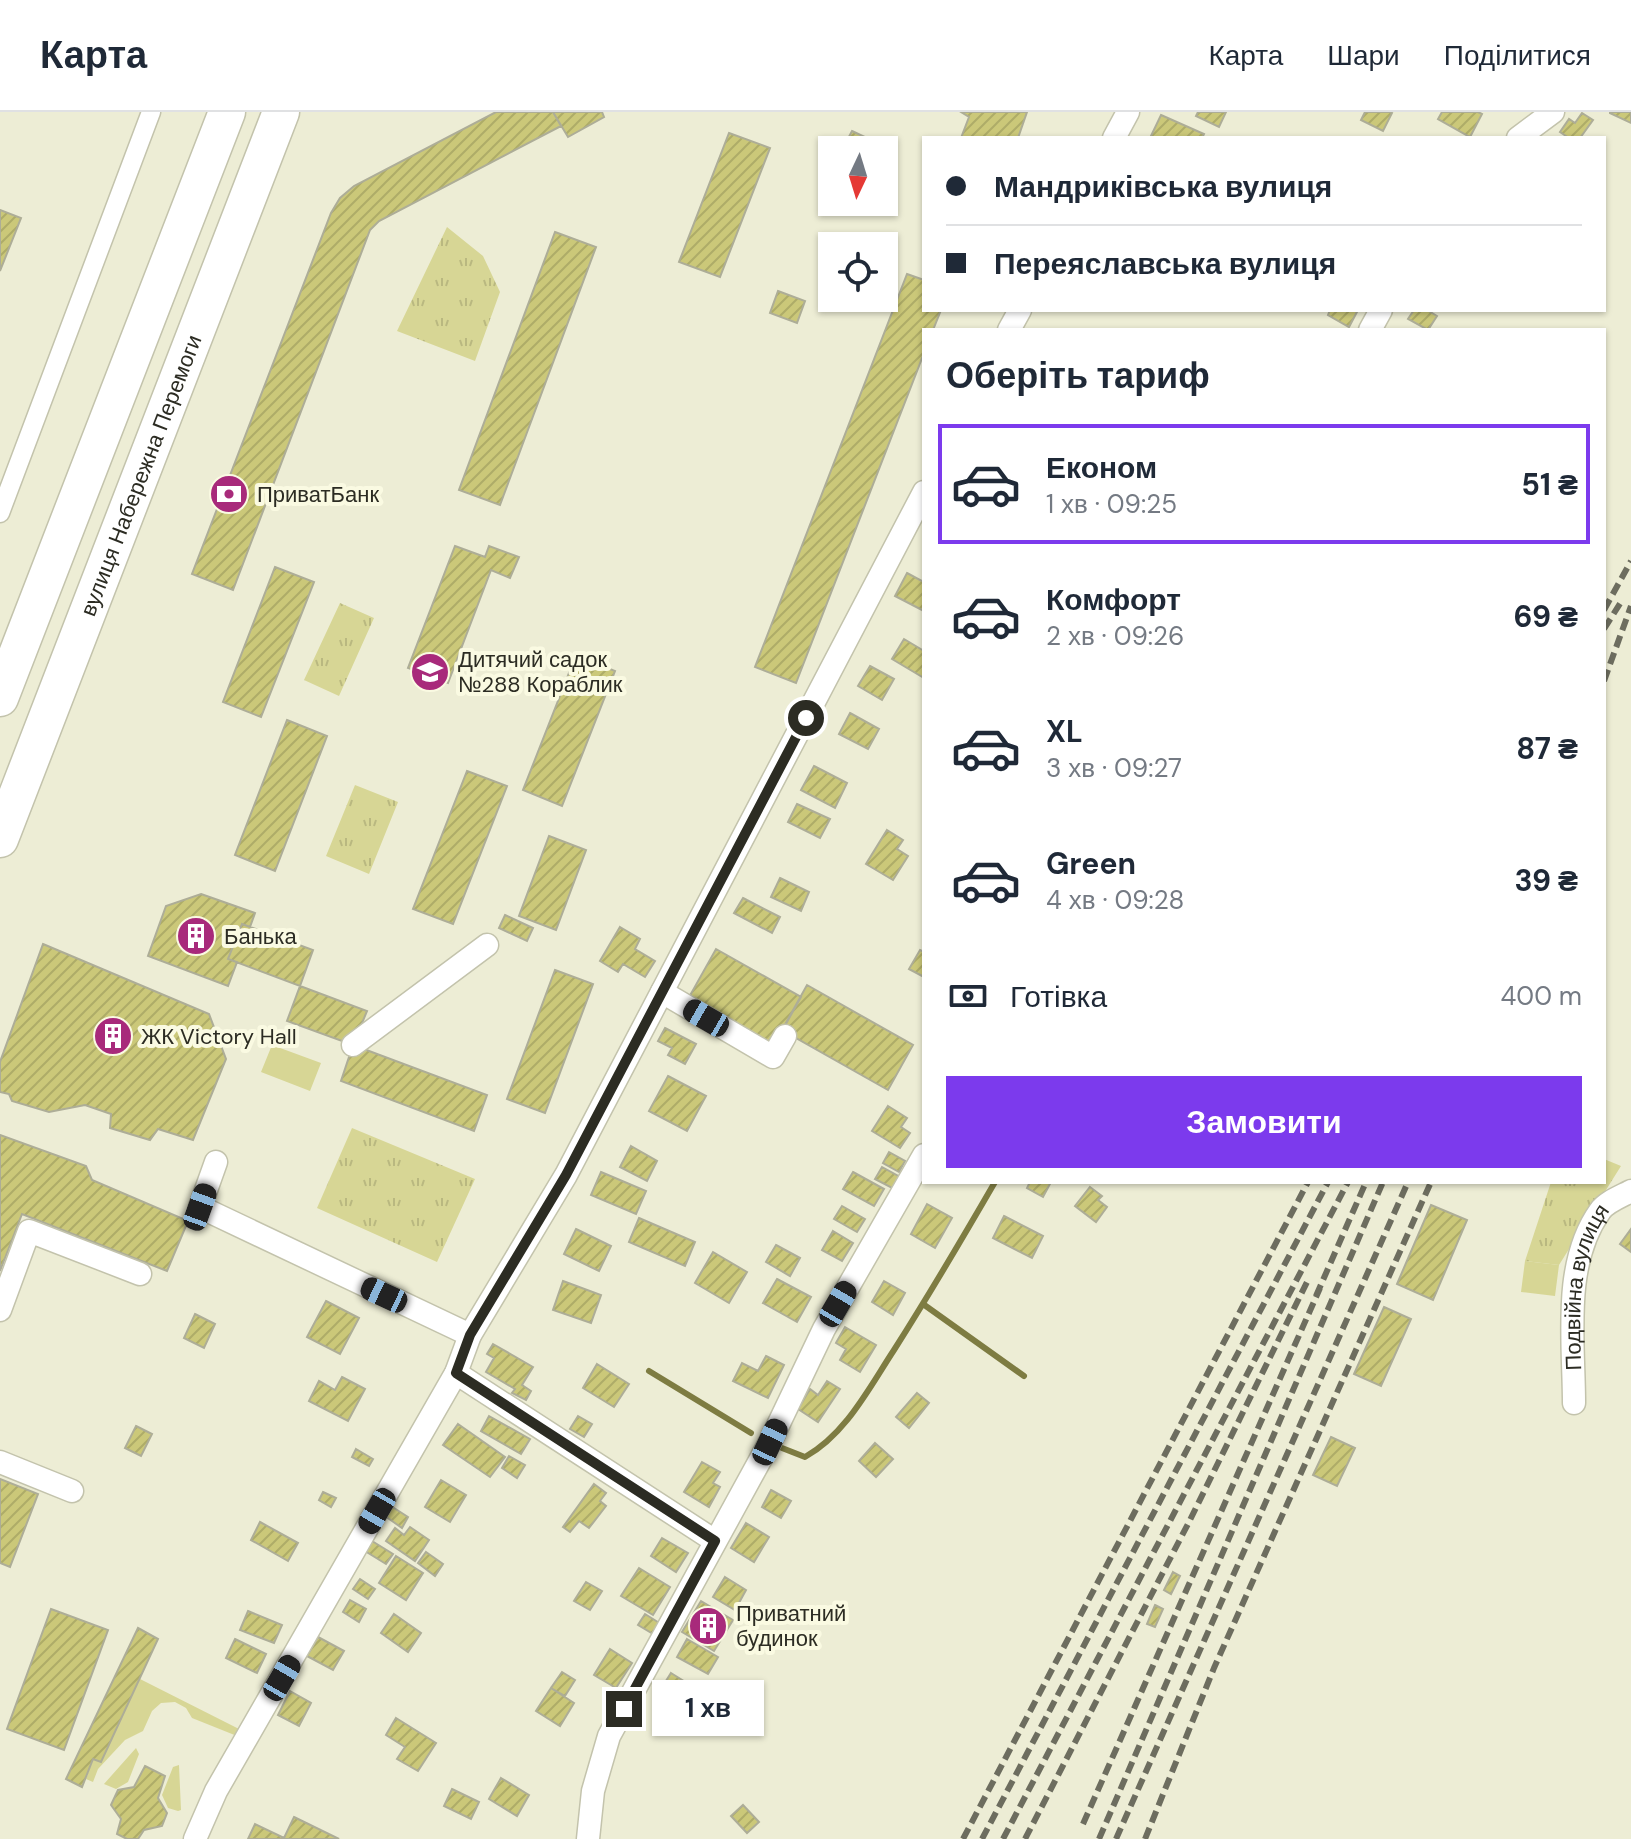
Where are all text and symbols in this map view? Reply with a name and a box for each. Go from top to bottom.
text: Карта [40,30,147,80]
text: Карта [1208,37,1283,74]
text: Шари [1327,37,1400,74]
text: Поділитися [1444,37,1591,74]
north arrow [818,136,898,216]
map controls [818,136,898,312]
text: Мандриківська вулиця [994,167,1332,206]
button: locate [818,232,898,312]
text: Переяславська вулиця [994,244,1336,283]
street label: вулиця Набережна Перемоги [74,330,209,620]
text: Оберіть тариф [946,352,1210,399]
icon: car [950,448,1022,520]
text: Економ [1046,448,1157,487]
text: 51 ₴ [1521,465,1578,504]
bank icon: ПриватБанк [208,473,250,515]
place label: ПриватБанк [257,480,379,509]
text: 1 хв · 09:25 [1046,487,1177,521]
icon: car [950,580,1022,652]
text: Комфорт [1046,580,1181,619]
text: 69 ₴ [1513,597,1578,636]
text: 2 хв · 09:26 [1046,619,1184,653]
place label: Дитячий садок №288 Кораблик [458,645,623,699]
school or university icon: Дитячий садок №288 Кораблик [409,651,451,693]
route start [788,700,824,736]
icon: car [950,712,1022,784]
text: XL [1046,712,1083,751]
text: 87 ₴ [1516,729,1578,768]
text: 3 хв · 09:27 [1046,751,1182,785]
icon: car [950,844,1022,916]
text: Green [1046,844,1136,883]
text: 39 ₴ [1515,861,1578,900]
text: 4 хв · 09:28 [1046,883,1184,917]
building icon: Банька [175,915,217,957]
place label: Банька [224,922,297,951]
icon: cash [946,974,990,1018]
text: Готівка [1010,977,1107,1016]
text: 400 m [1501,979,1582,1013]
car [679,996,733,1040]
building icon: ЖК Victory Hall [92,1015,134,1057]
place label: ЖК Victory Hall [141,1022,297,1051]
button: Замовити [946,1076,1582,1168]
car [181,1180,219,1234]
street label: Подвійна вулиця [1558,1198,1616,1371]
car [357,1274,411,1316]
car [816,1277,860,1331]
car [749,1415,791,1469]
car [355,1484,399,1538]
place label: Приватний будинок [736,1599,846,1653]
building icon: Приватний будинок [687,1605,729,1647]
car [260,1651,304,1705]
callout: 1 хв [652,1681,764,1737]
route end [606,1691,642,1727]
text: 1 хв [685,1691,731,1725]

